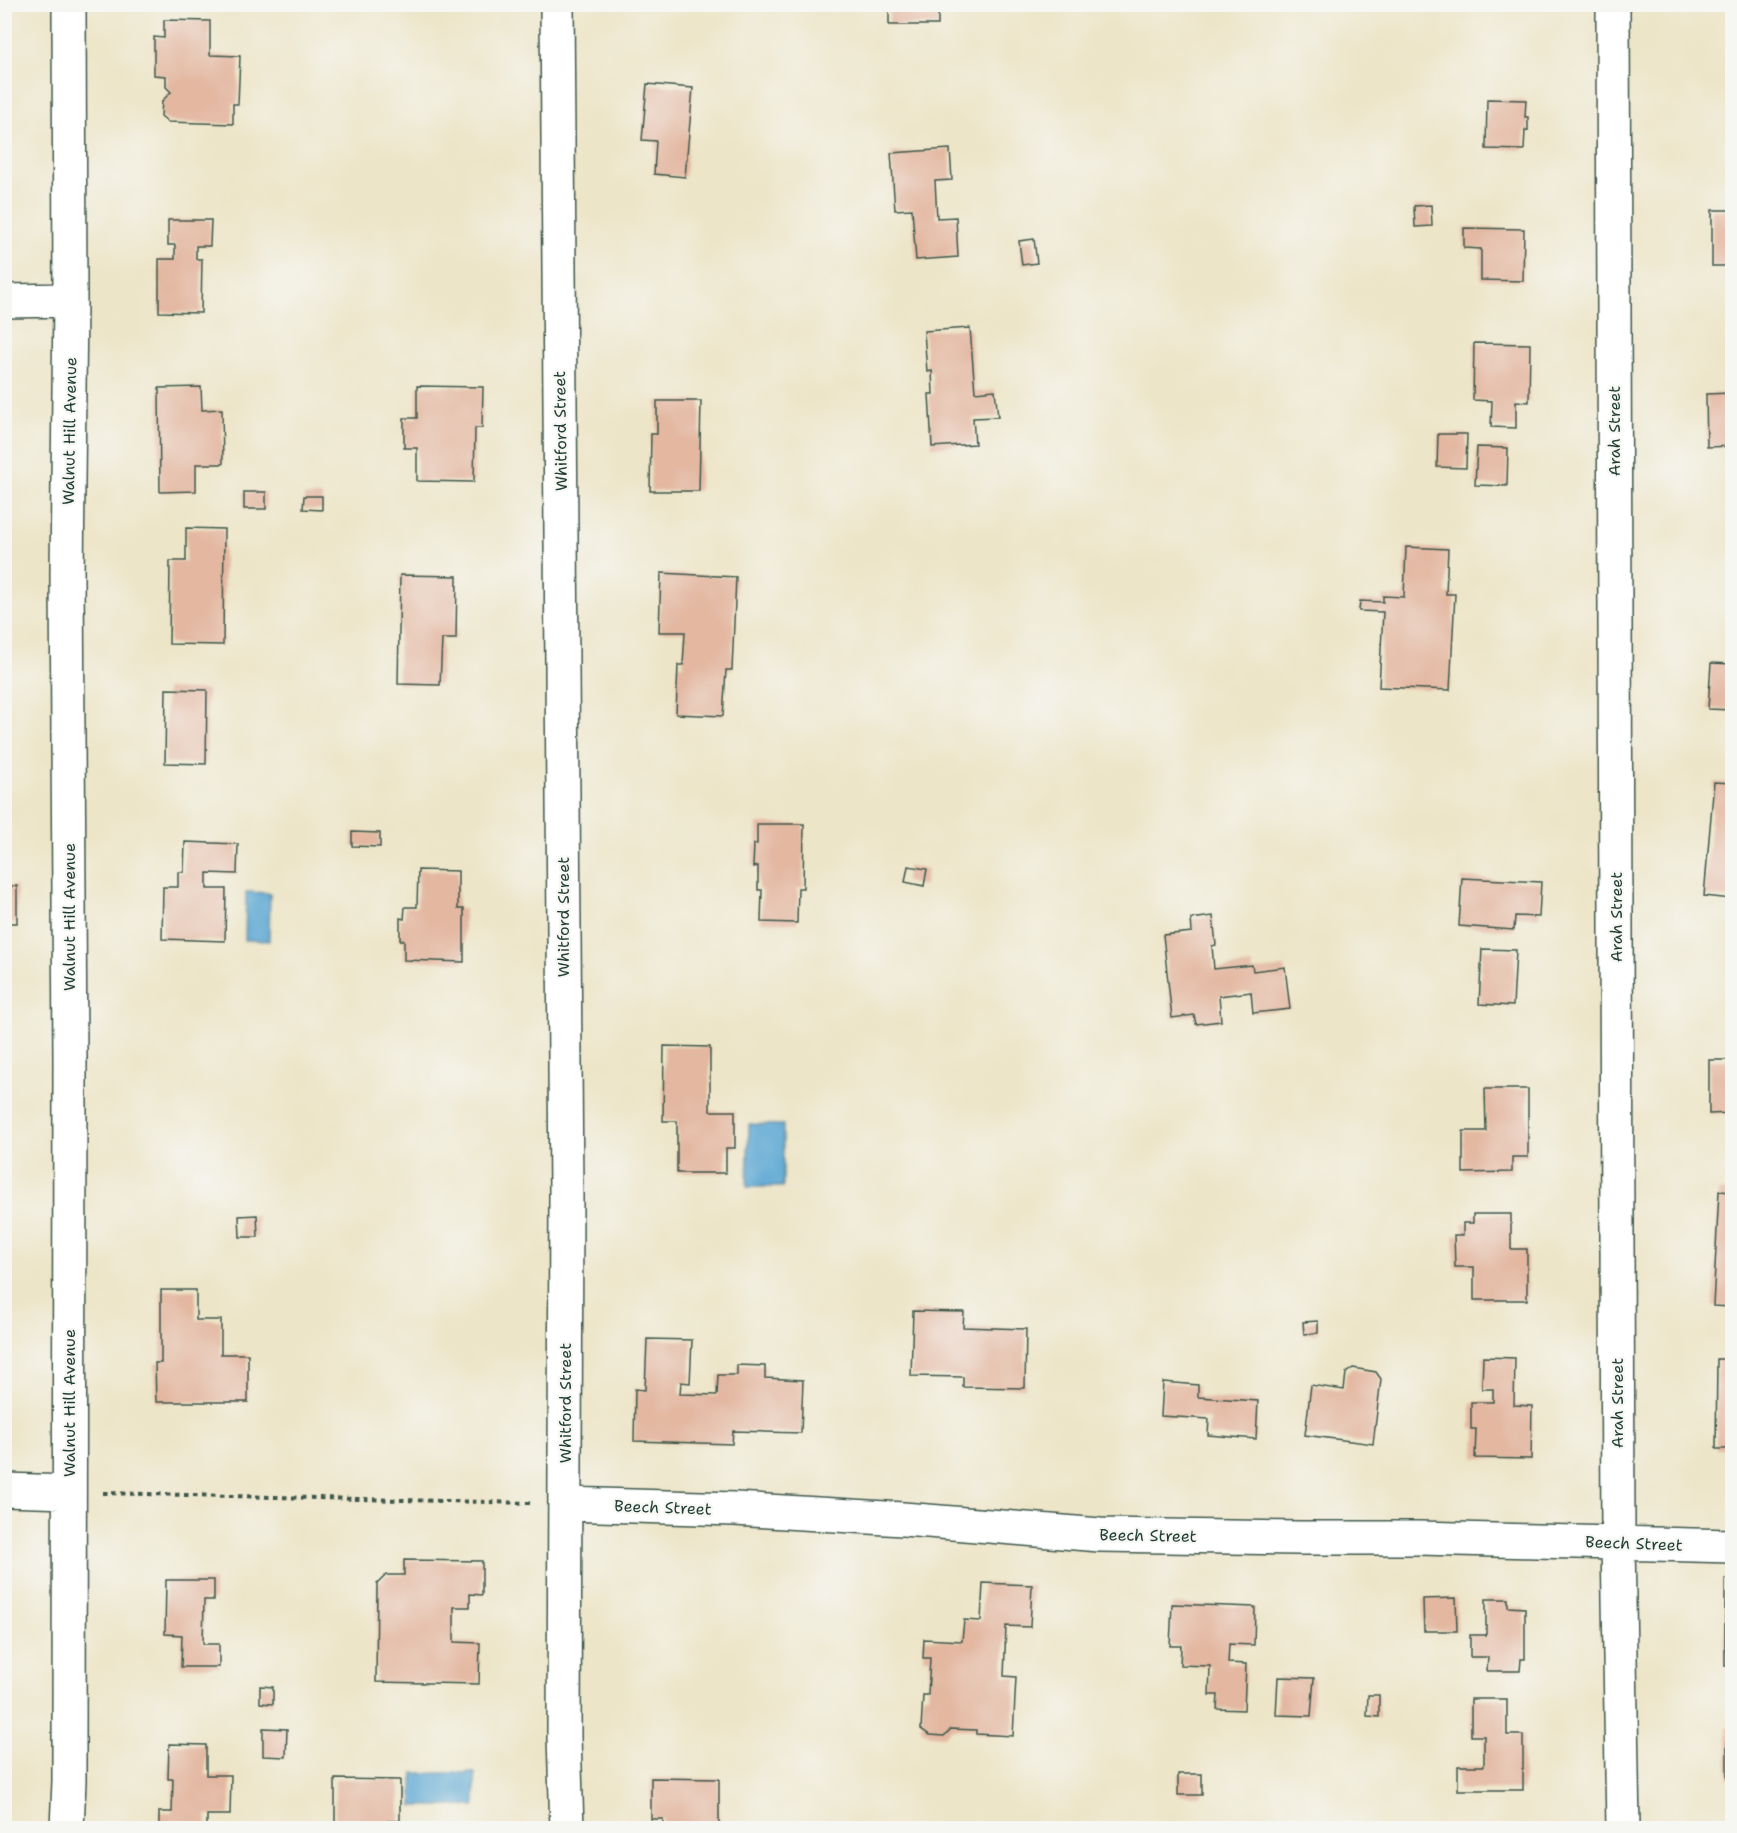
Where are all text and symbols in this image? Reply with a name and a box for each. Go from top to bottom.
street label: Walnut Hill Avenue [58,357,81,505]
street label: Whitford Street [549,371,572,491]
street label: Arah Street [1604,386,1625,476]
street label: Walnut Hill Avenue [59,843,80,991]
street label: Whitford Street [553,857,574,977]
street label: Arah Street [1606,872,1627,962]
street label: Walnut Hill Avenue [59,1329,80,1477]
street label: Whitford Street [555,1343,576,1463]
street label: Arah Street [1607,1358,1628,1448]
street label: Beech Street [614,1495,712,1520]
street label: Beech Street [1099,1524,1197,1547]
street label: Beech Street [1585,1531,1683,1556]

